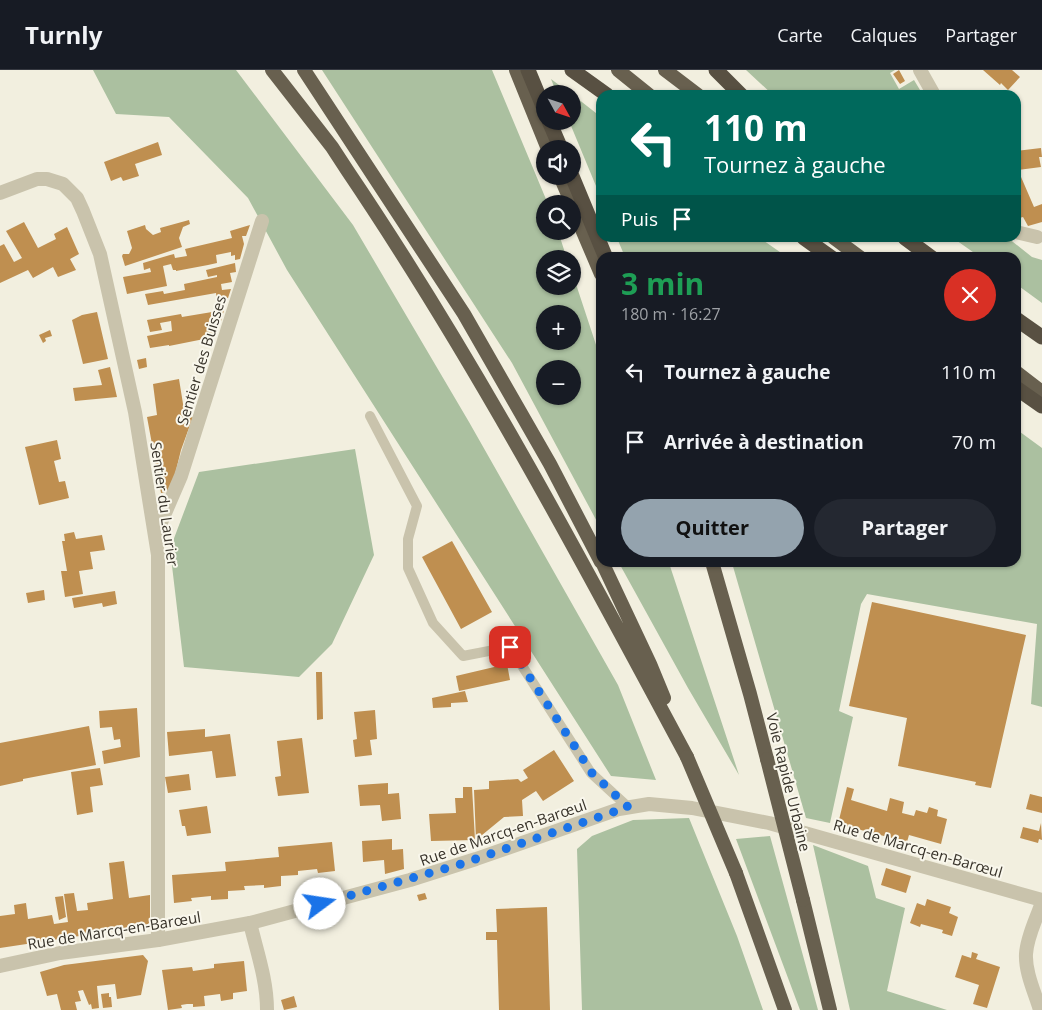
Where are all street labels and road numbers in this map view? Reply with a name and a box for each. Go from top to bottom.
street label: Sentier des Buisses [172,293,230,427]
street label: Sentier du Laurier [146,440,184,568]
street label: Voie Rapide Urbaine [762,711,816,853]
street label: Rue de Marcq-en-Barœul [417,794,589,870]
street label: Rue de Marcq-en-Barœul [831,814,1005,882]
street label: Rue de Marcq-en-Barœul [26,906,202,954]

